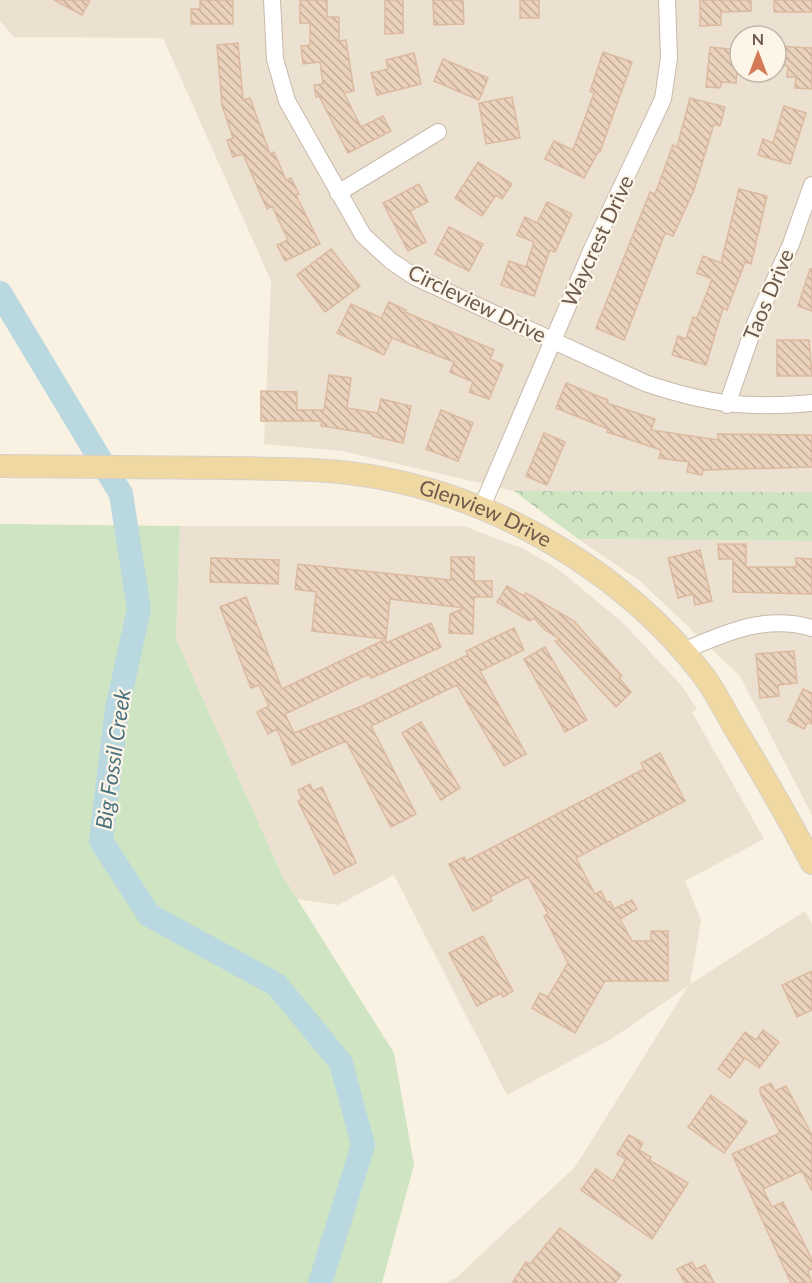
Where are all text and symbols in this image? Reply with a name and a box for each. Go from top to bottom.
north arrow [728,24,788,84]
text: N [752,29,764,48]
street label: Waycrest Drive [555,171,638,310]
street label: Taos Drive [737,245,798,344]
street label: Circleview Drive [405,258,551,347]
street label: Glenview Drive [417,474,556,551]
water label: Big Fossil Creek [89,687,136,831]

